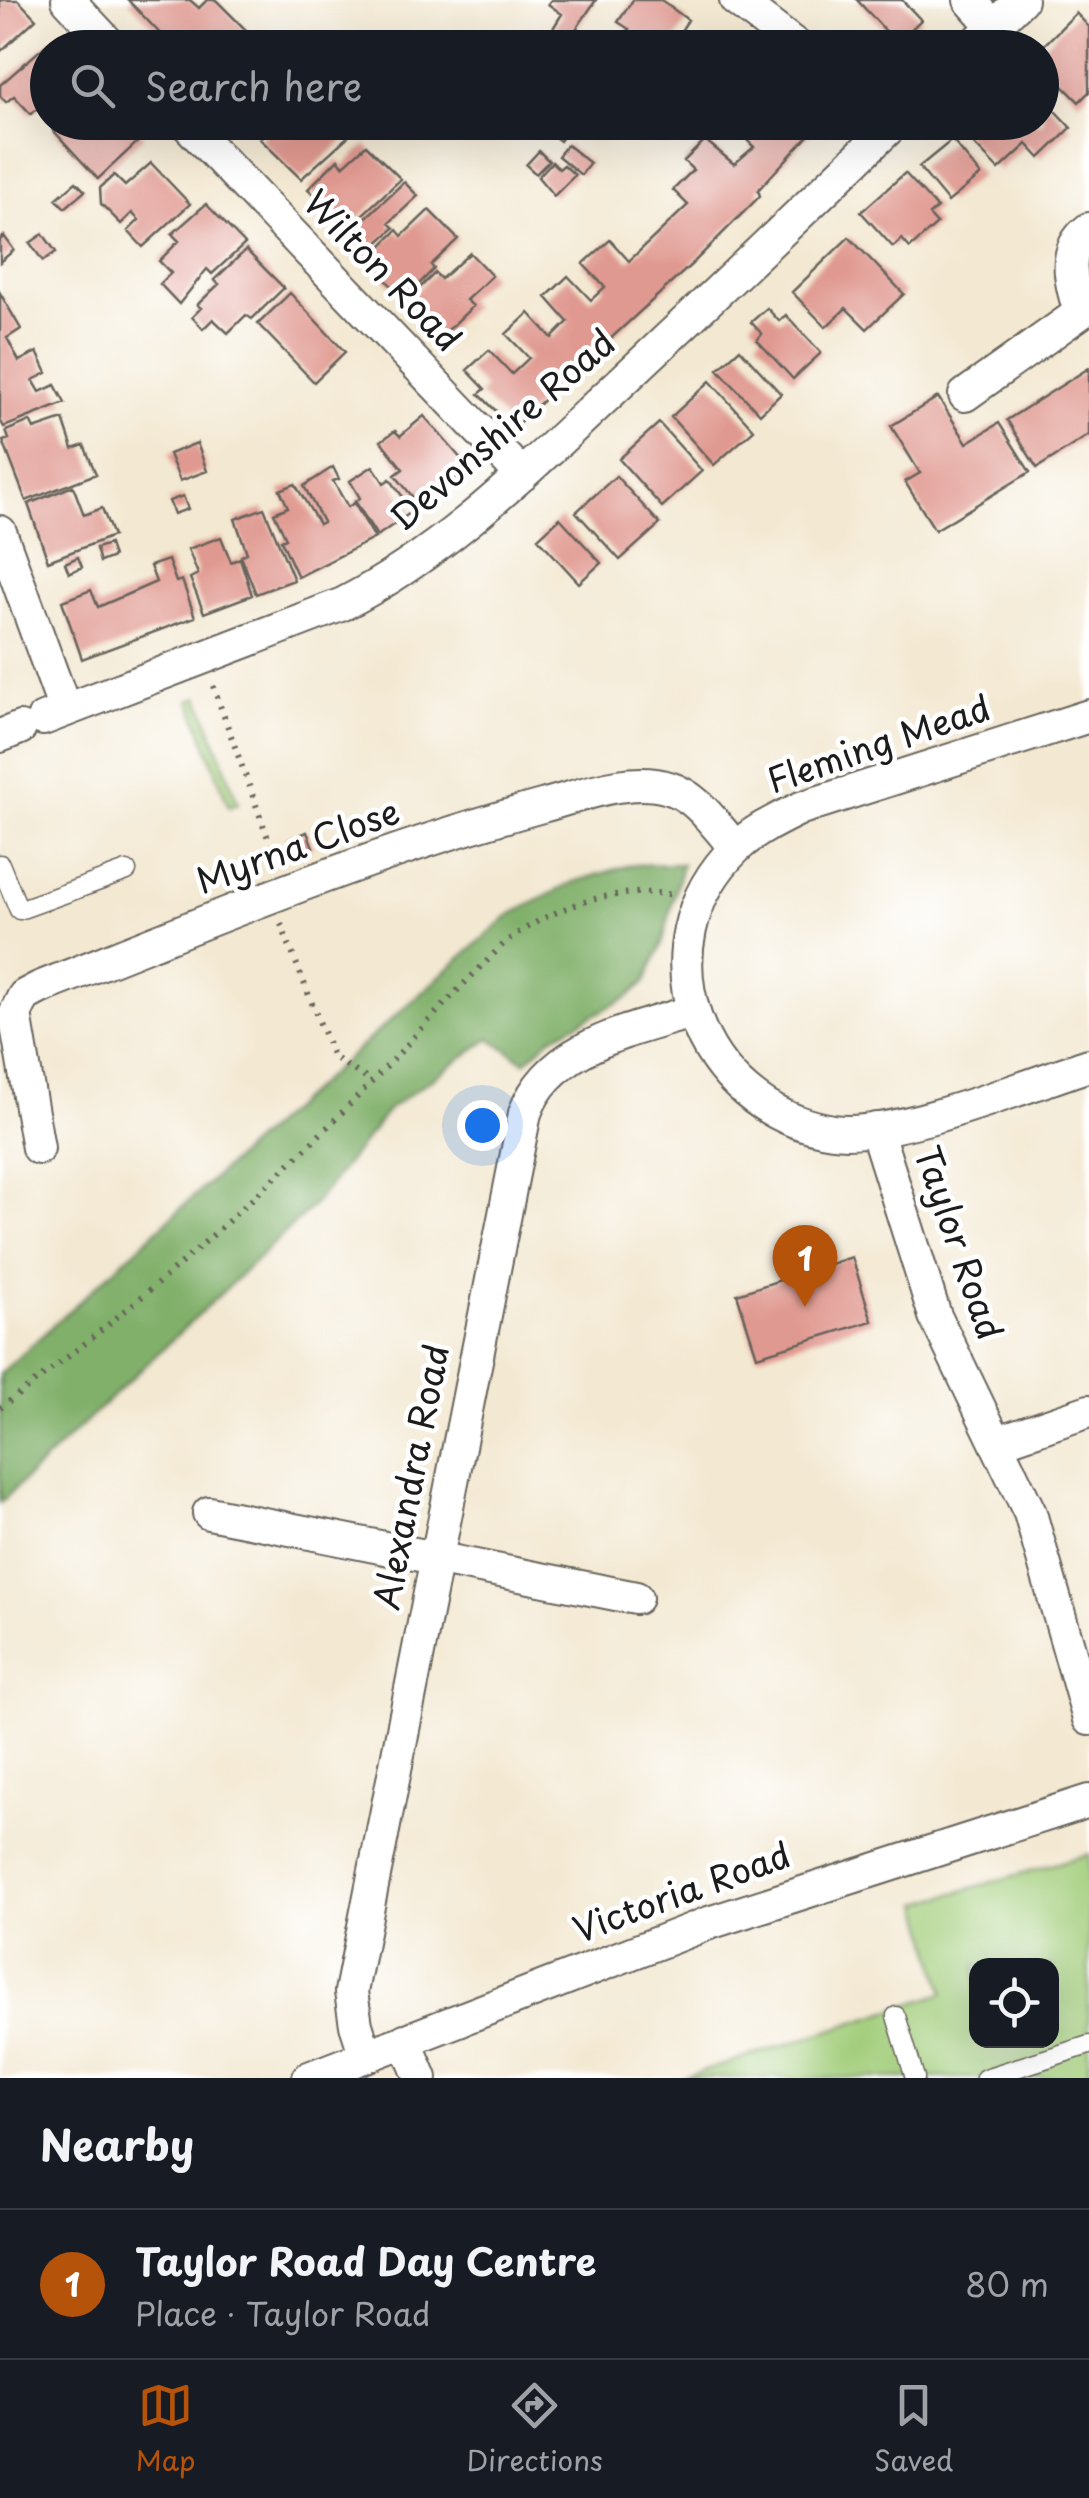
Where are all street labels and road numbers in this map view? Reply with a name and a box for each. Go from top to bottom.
street label: Wilton Road [293,176,475,362]
street label: Devonshire Road [377,316,626,542]
street label: Fleming Mead [759,680,997,806]
street label: Myrna Close [188,783,406,906]
street label: Taylor Road [902,1138,1018,1346]
street label: Alexandra Road [358,1339,461,1614]
street label: Victoria Road [565,1827,797,1955]

